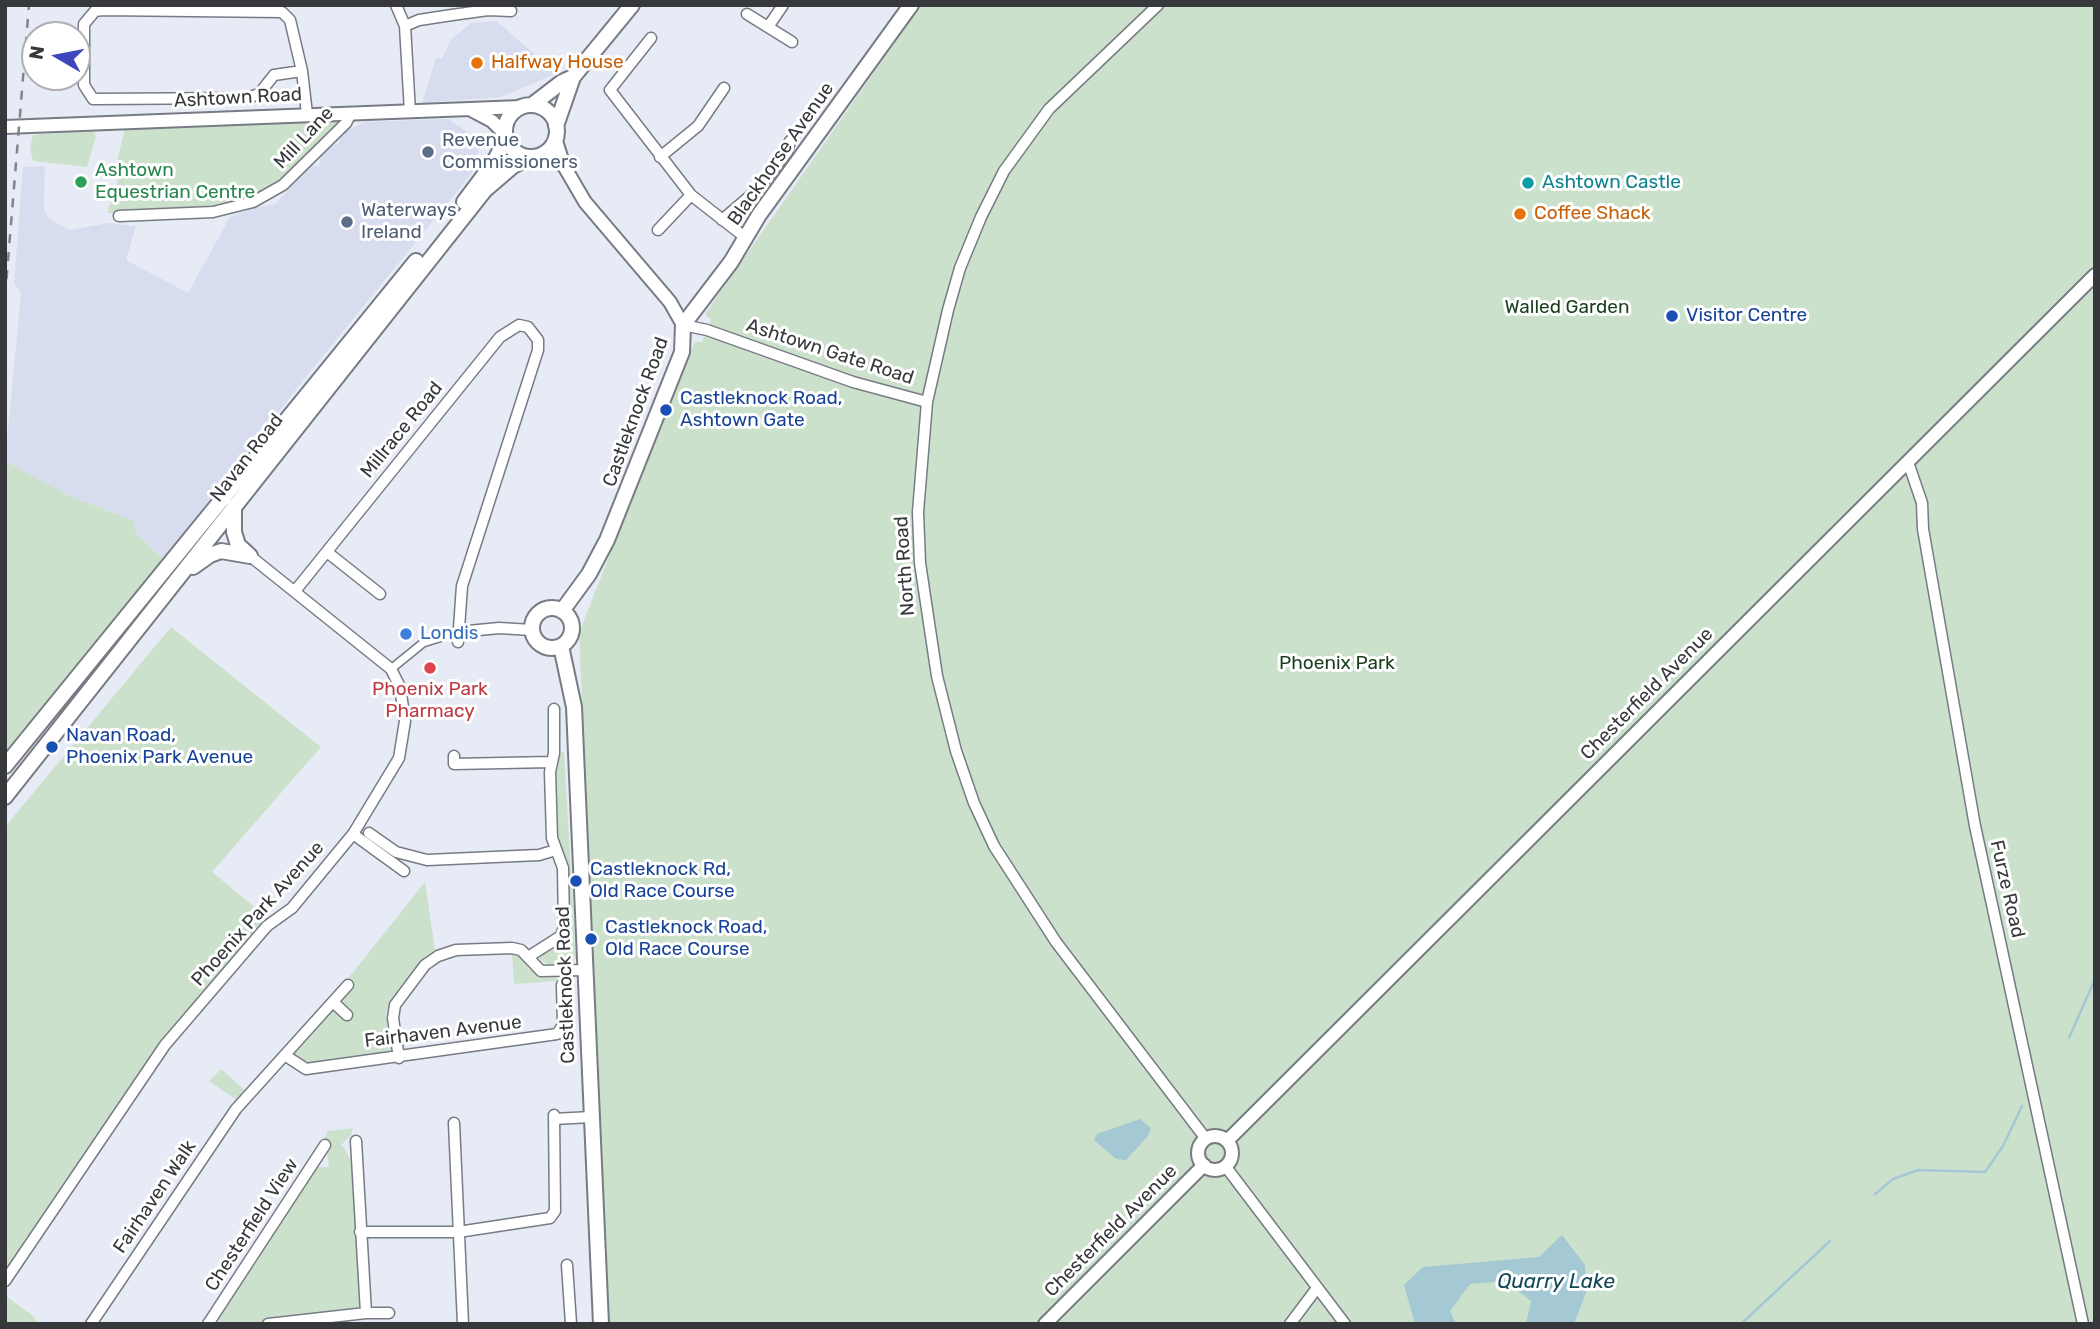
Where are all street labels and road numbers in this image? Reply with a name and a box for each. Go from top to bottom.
street label: Blackhorse Avenue [723,78,839,230]
street label: Ashtown Road [173,83,303,113]
street label: Mill Lane [269,102,339,174]
street label: Ashtown Gate Road [744,314,916,390]
street label: Castleknock Road [598,334,674,490]
street label: Millrace Road [356,377,448,483]
street label: Navan Road [206,409,288,507]
street label: North Road [890,515,920,617]
street label: Chesterfield Avenue [1576,623,1718,765]
street label: Phoenix Park Avenue [187,837,329,991]
street label: Furze Road [1985,838,2029,940]
street label: Castleknock Road [552,906,580,1064]
street label: Fairhaven Avenue [363,1011,523,1053]
street label: Fairhaven Walk [109,1136,201,1258]
street label: Chesterfield View [200,1154,304,1296]
street label: Chesterfield Avenue [1040,1160,1182,1302]

